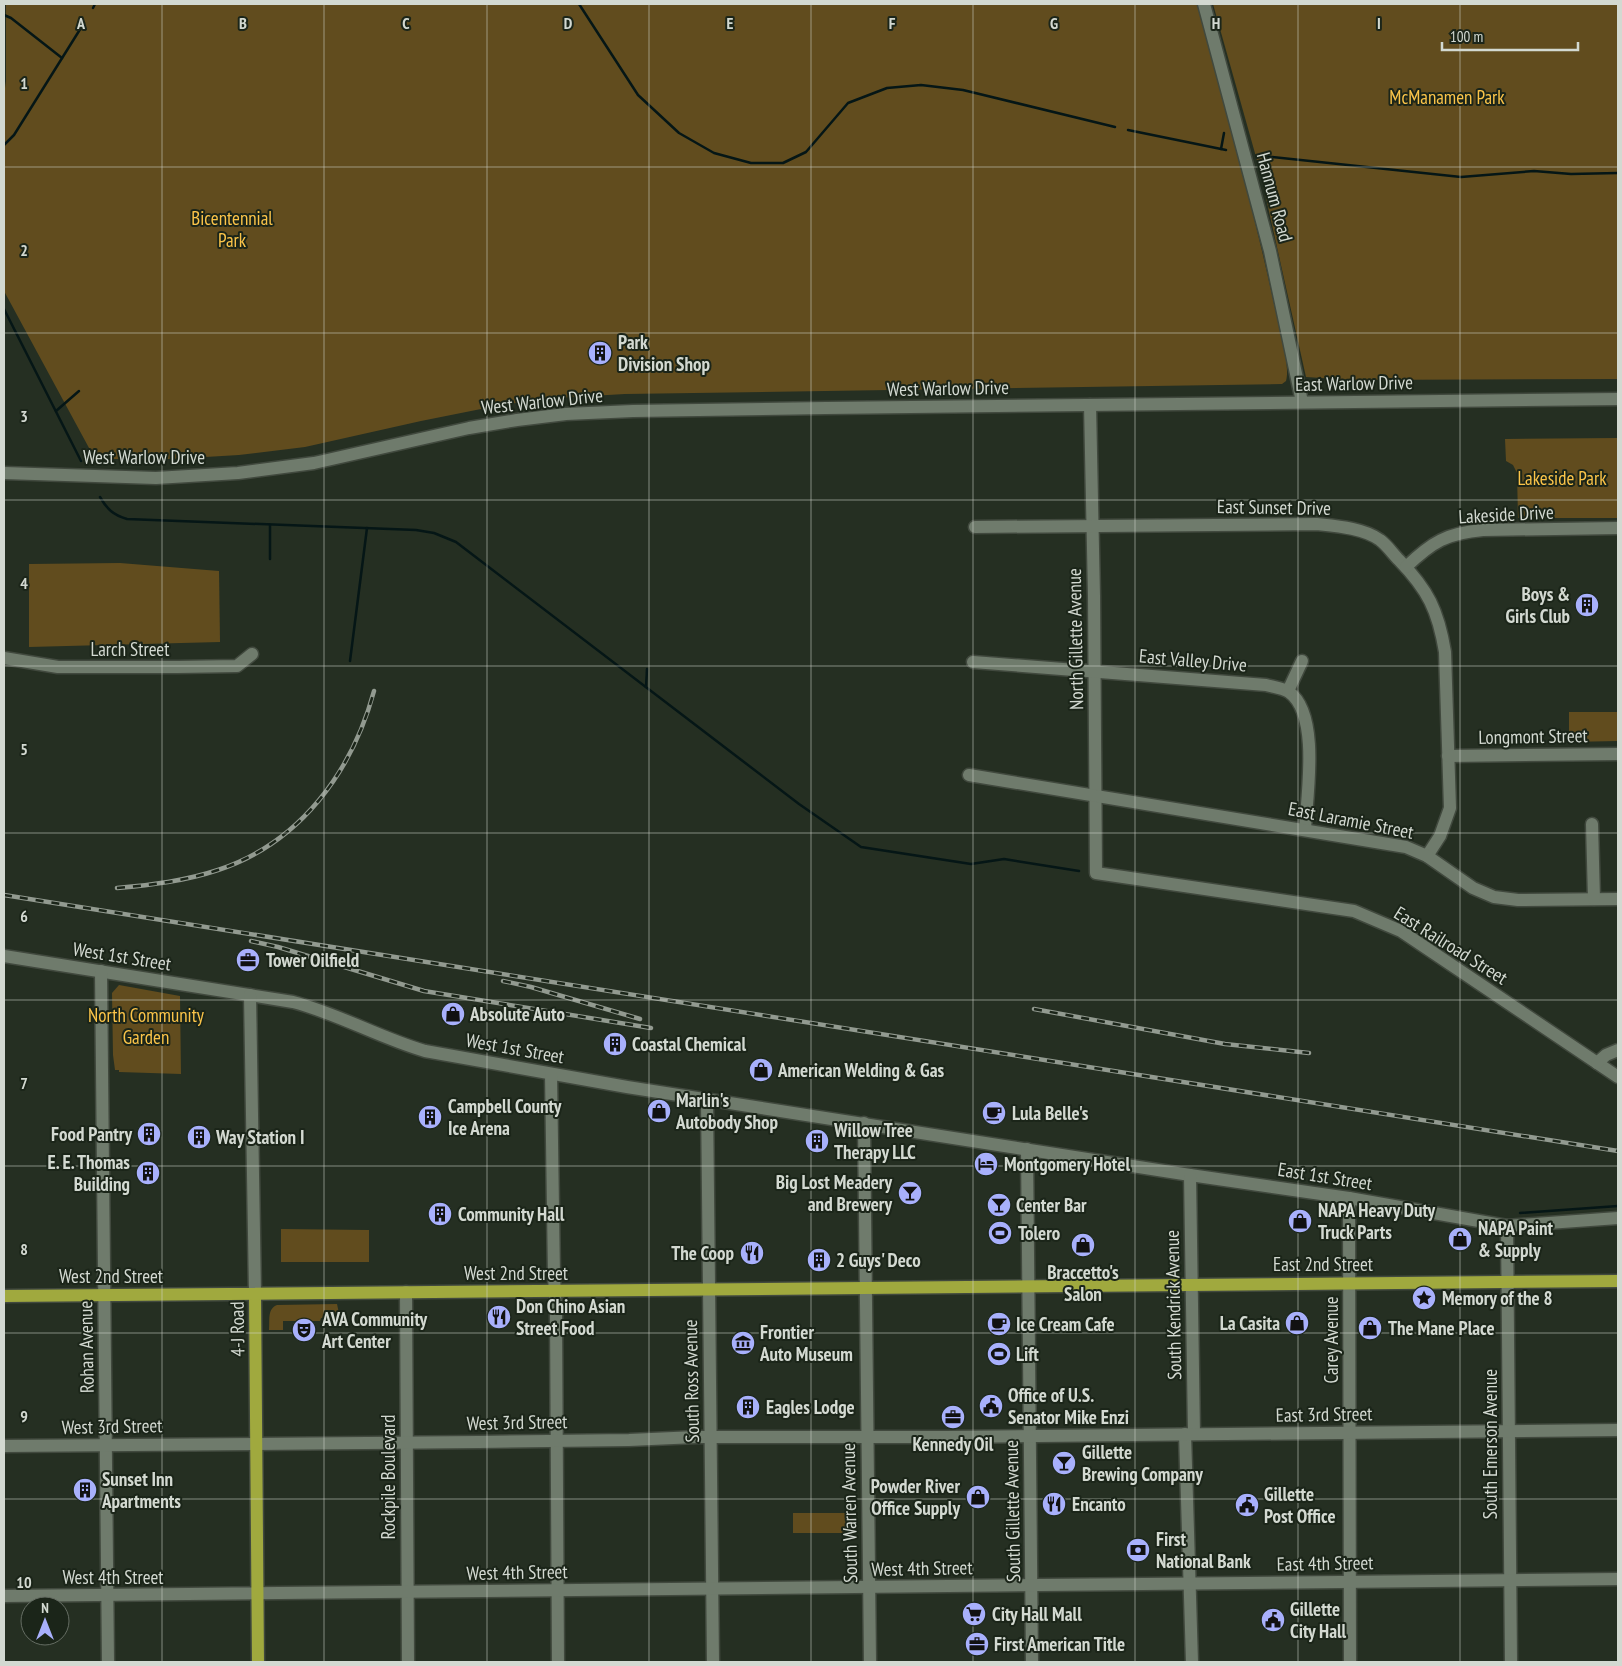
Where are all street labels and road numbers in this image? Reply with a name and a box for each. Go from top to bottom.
street label: Hannum Road [1252,150,1298,244]
street label: East Warlow Drive [1295,370,1413,396]
street label: West Warlow Drive [887,375,1009,401]
street label: West Warlow Drive [480,383,604,419]
street label: West Warlow Drive [83,445,205,469]
street label: East Sunset Drive [1217,494,1331,520]
street label: Lakeside Drive [1458,500,1554,528]
street label: North Gillette Avenue [1062,568,1088,710]
street label: Larch Street [91,637,170,661]
street label: East Valley Drive [1138,643,1248,677]
street label: Longmont Street [1478,723,1589,749]
street label: East Laramie Street [1286,796,1416,844]
street label: East Railroad Street [1390,901,1513,990]
street label: West 1st Street [71,936,174,976]
street label: West 1st Street [464,1028,567,1069]
street label: East 1st Street [1276,1157,1375,1195]
street label: South Kendrick Avenue [1160,1230,1186,1380]
street label: East 2nd Street [1273,1252,1374,1276]
street label: West 2nd Street [464,1261,569,1285]
street label: West 2nd Street [59,1264,164,1288]
street label: Carey Avenue [1319,1296,1343,1383]
street label: Rohan Avenue [73,1300,99,1393]
street label: 4-J Road [225,1301,249,1357]
street label: South Ross Avenue [678,1319,704,1443]
street label: South Emerson Avenue [1478,1369,1502,1519]
street label: East 3rd Street [1275,1401,1373,1427]
street label: West 3rd Street [466,1409,568,1435]
street label: West 3rd Street [61,1413,163,1439]
street label: Rockpile Boulevard [376,1414,400,1540]
street label: South Gillette Avenue [999,1440,1025,1582]
street label: South Warren Avenue [836,1443,862,1583]
street label: East 4th Street [1276,1550,1374,1576]
street label: West 4th Street [871,1555,974,1581]
street label: West 4th Street [466,1559,569,1585]
street label: West 4th Street [62,1565,164,1589]

